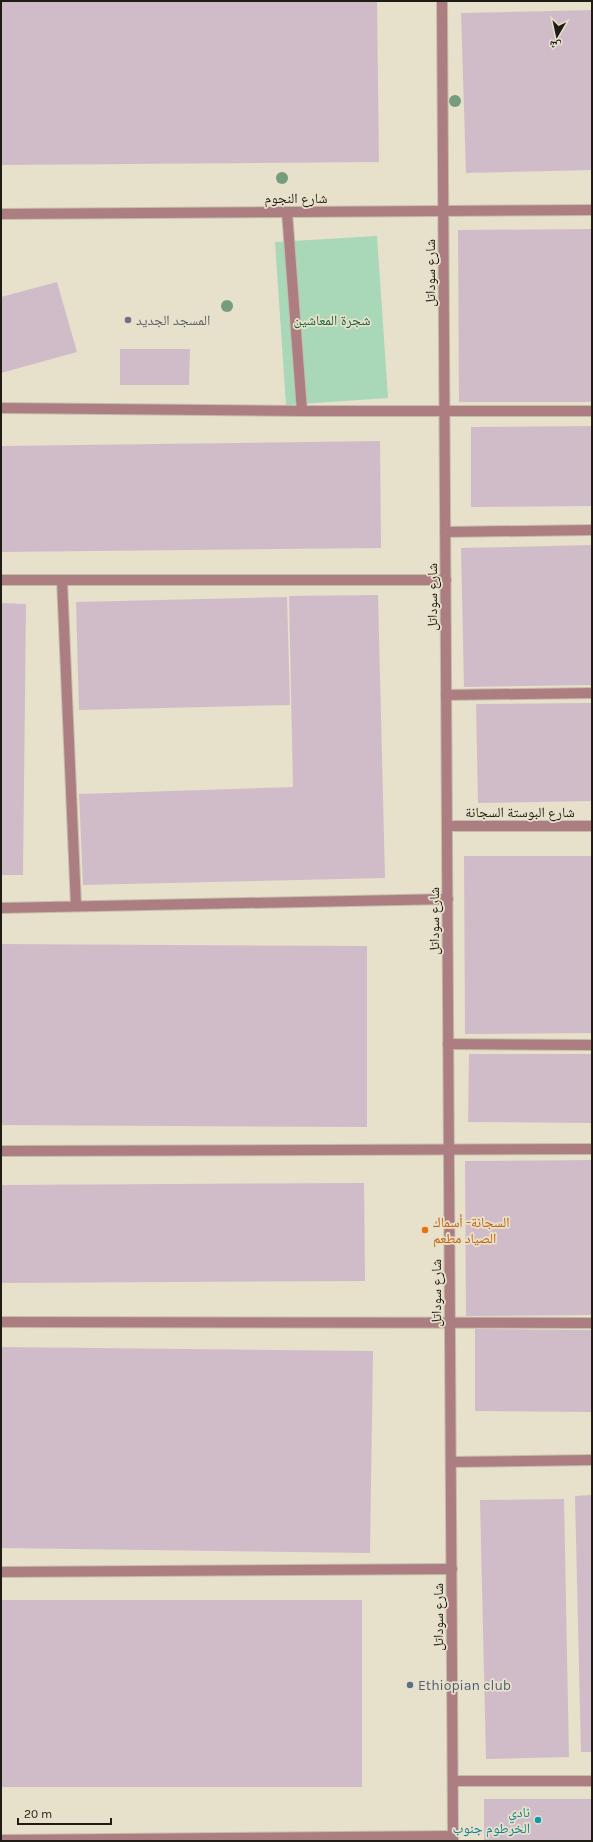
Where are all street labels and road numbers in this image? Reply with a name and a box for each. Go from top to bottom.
street label: شارع النجوم [264,190,328,208]
street label: شارع سوداتل [422,239,440,307]
street label: شارع سوداتل [424,563,442,631]
street label: شارع البوستة السجانة [465,804,575,822]
street label: شارع سوداتل [426,887,444,955]
street label: شارع سوداتل [428,1259,446,1327]
street label: شارع سوداتل [430,1583,448,1651]

